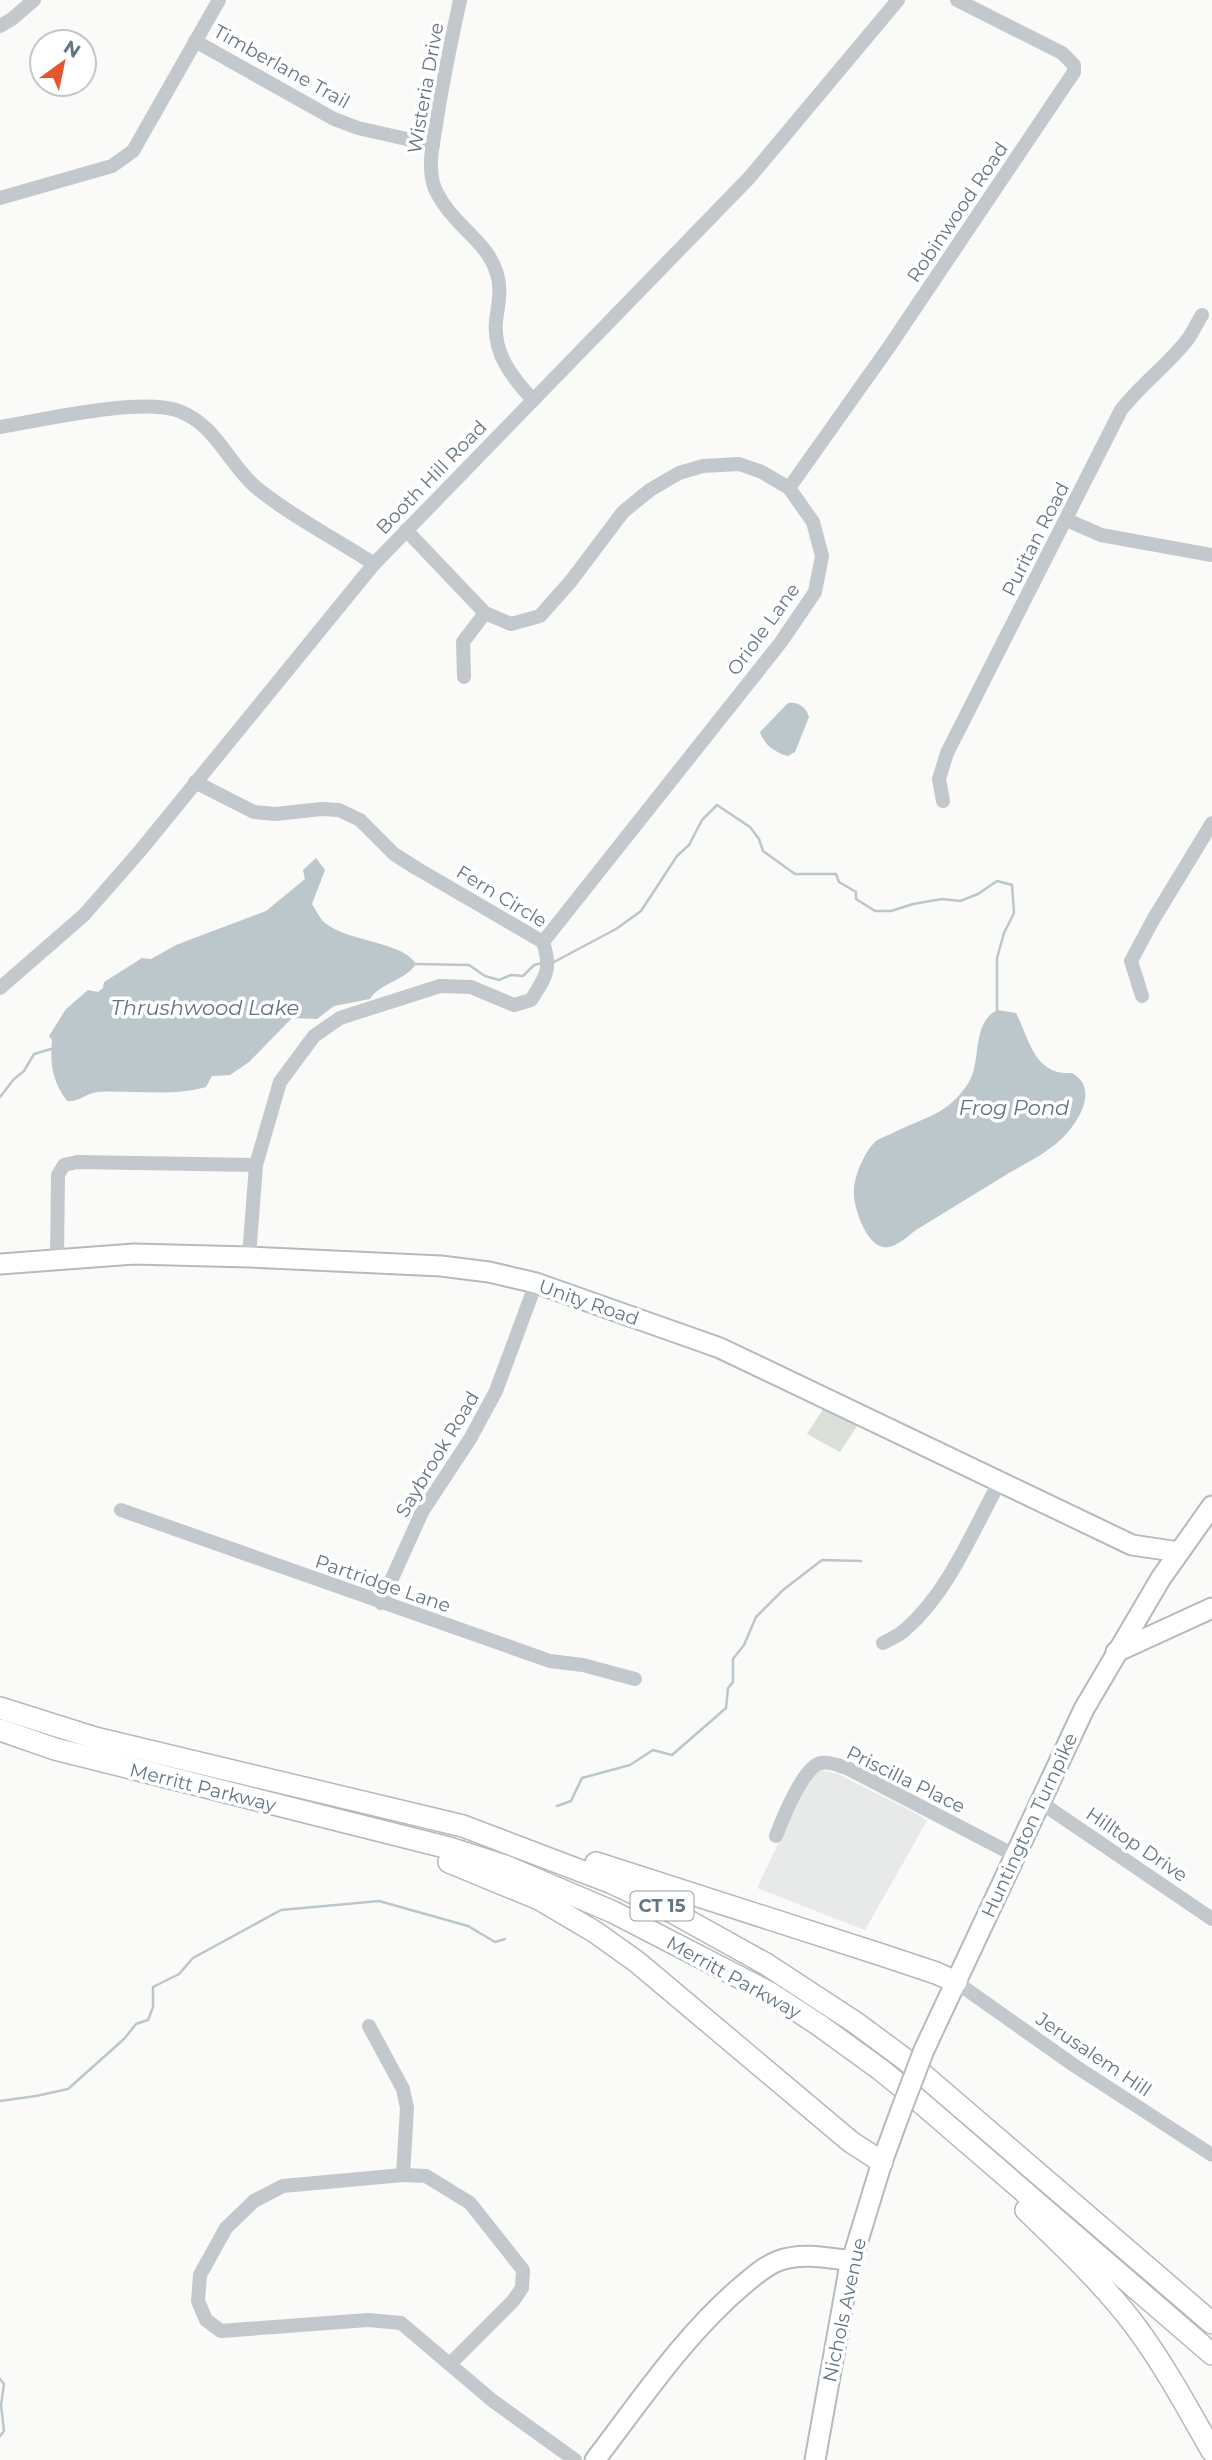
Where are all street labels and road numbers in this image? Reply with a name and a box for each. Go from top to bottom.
street label: Timberlane Trail [209,19,354,113]
street label: Wisteria Drive [403,21,448,155]
street label: Robinwood Road [902,138,1013,287]
street label: Booth Hill Road [371,416,491,539]
street label: Puritan Road [997,478,1074,600]
street label: Oriole Lane [722,579,805,680]
street label: Fern Circle [452,860,551,932]
street label: Unity Road [536,1275,642,1330]
street label: Saybrook Road [391,1387,484,1521]
street label: Partridge Lane [312,1550,454,1617]
street label: Huntington Turnpike [977,1729,1082,1921]
street label: Priscilla Place [843,1741,969,1818]
street label: Merritt Parkway [127,1758,279,1817]
street label: Hilltop Drive [1082,1802,1192,1887]
road number: CT 15 [630,1892,694,1920]
street label: Merritt Parkway [663,1931,806,2024]
street label: Jerusalem Hill [1031,2007,1156,2102]
street label: Nichols Avenue [818,2236,871,2384]

